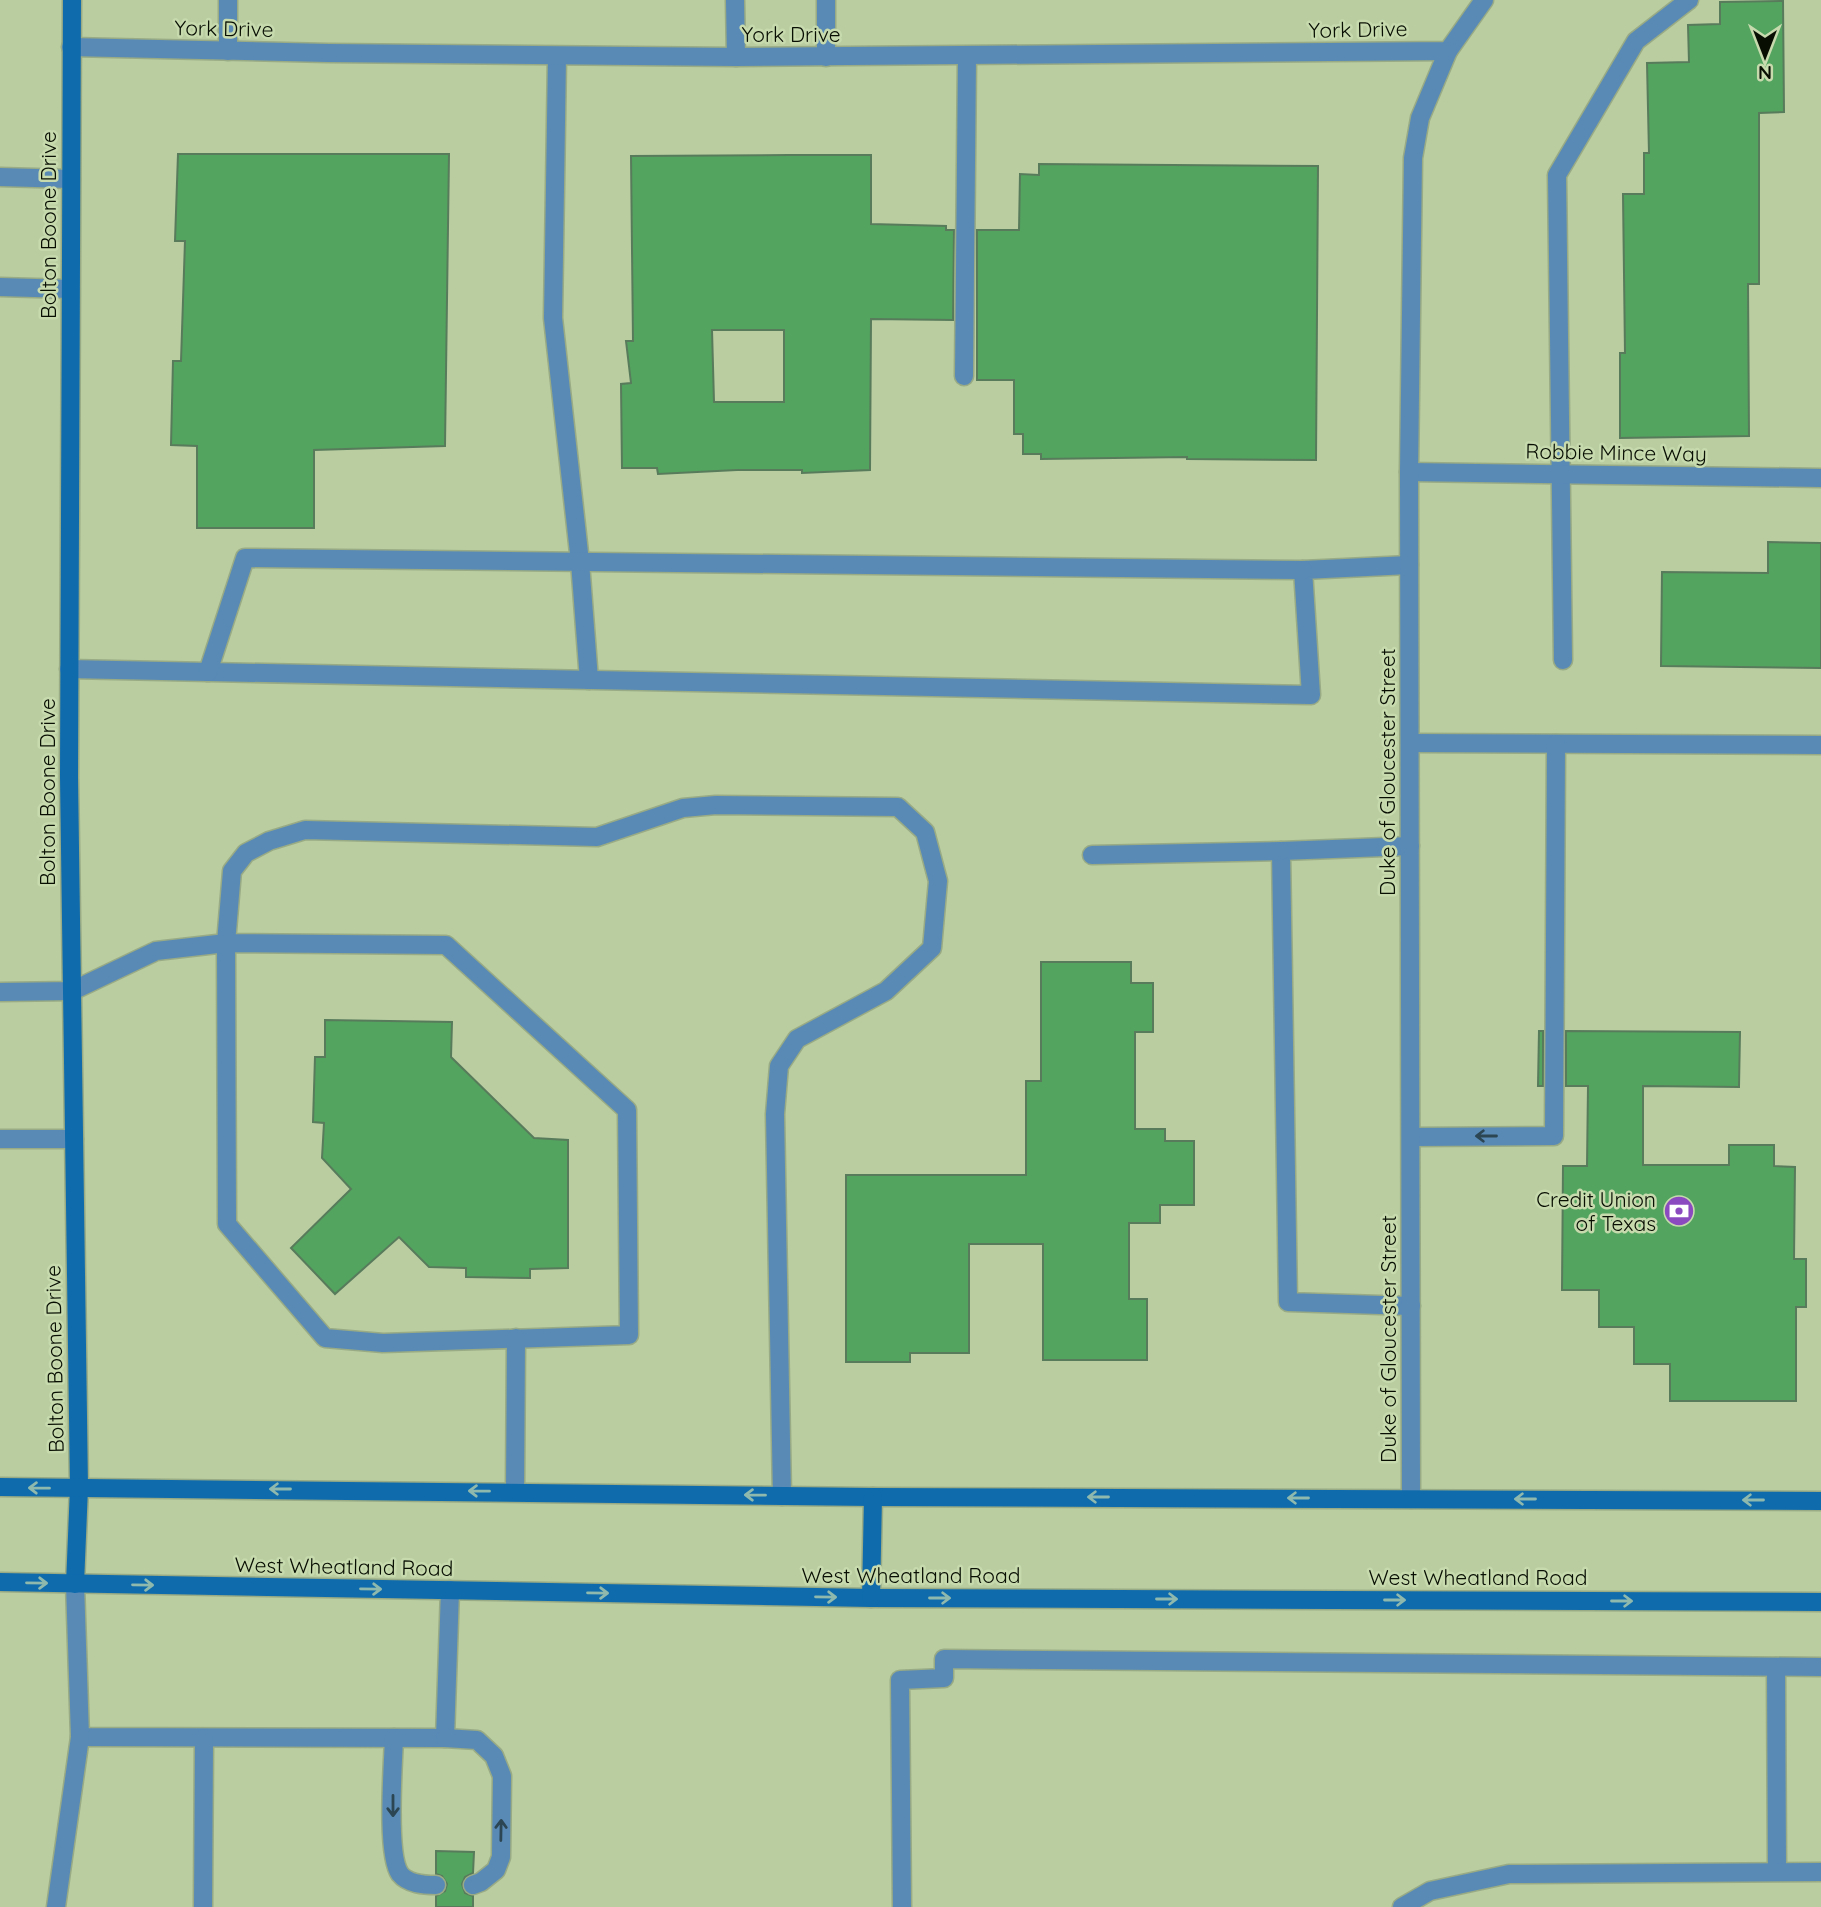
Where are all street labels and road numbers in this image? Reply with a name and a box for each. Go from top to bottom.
street label: York Drive [174,14,274,42]
street label: York Drive [1308,15,1408,43]
street label: York Drive [741,21,841,47]
street label: Bolton Boone Drive [35,131,61,319]
street label: Robbie Mince Way [1525,437,1707,467]
street label: Duke of Gloucester Street [1374,648,1400,896]
street label: Bolton Boone Drive [34,698,60,886]
street label: Duke of Gloucester Street [1375,1215,1401,1463]
street label: Bolton Boone Drive [39,1265,69,1453]
street label: West Wheatland Road [234,1551,454,1581]
street label: West Wheatland Road [802,1562,1020,1588]
street label: West Wheatland Road [1369,1564,1587,1590]

